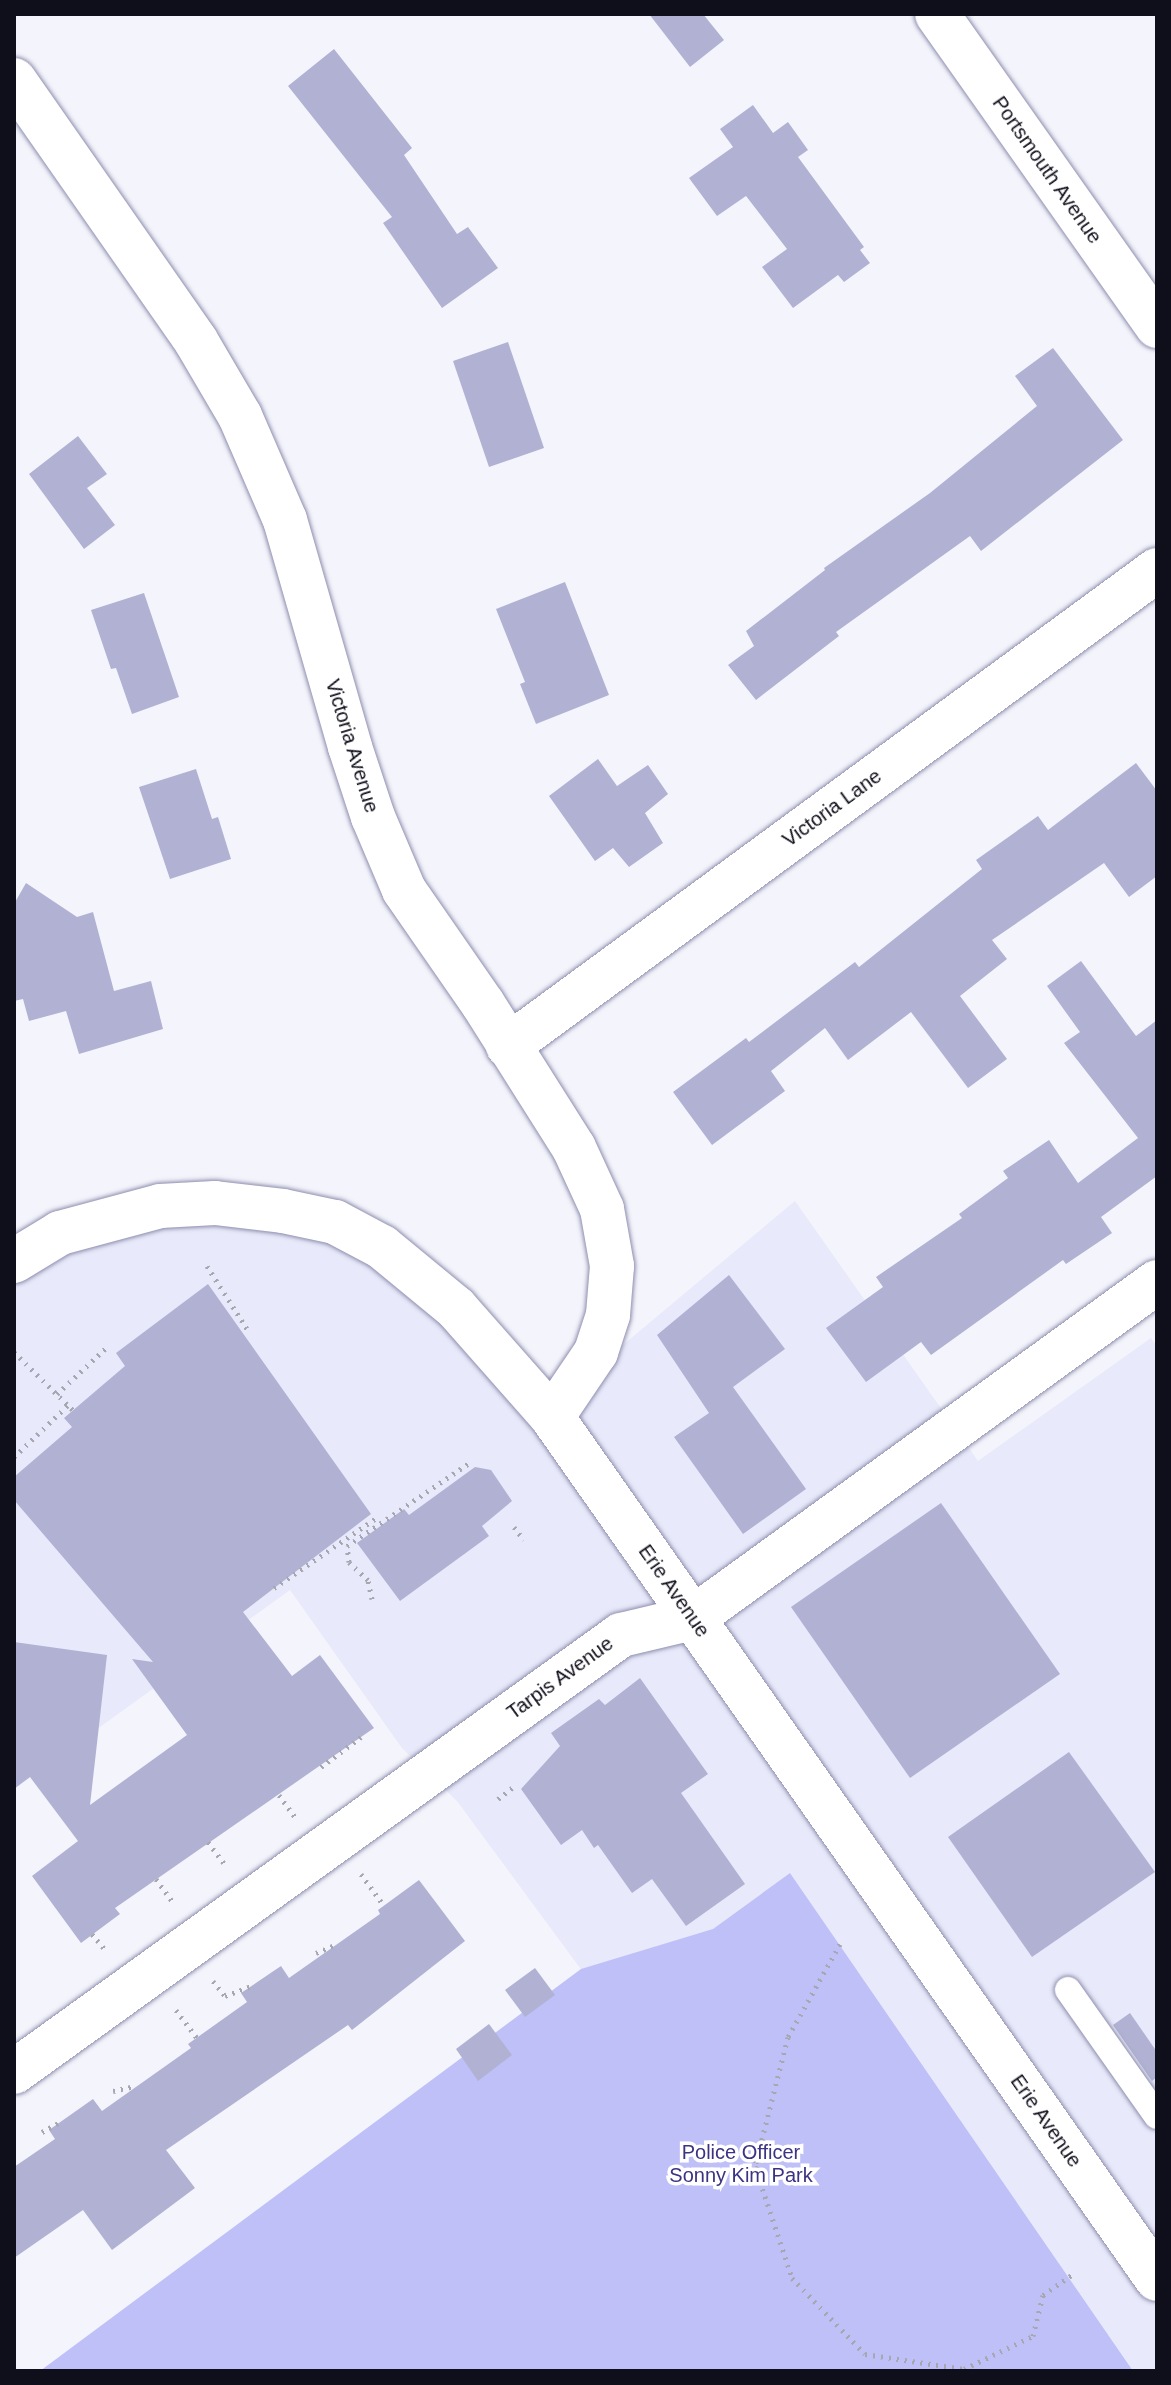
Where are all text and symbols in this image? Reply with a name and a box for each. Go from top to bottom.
street label: Portsmouth Avenue [987,91,1107,249]
street label: Victoria Avenue [320,676,384,816]
street label: Victoria Lane [778,764,886,852]
street label: Erie Avenue [633,1540,715,1642]
street label: Tarpis Avenue [502,1631,618,1725]
street label: Erie Avenue [1005,2070,1087,2172]
park label: Police Officer Sonny Kim Park [669,2141,813,2188]

